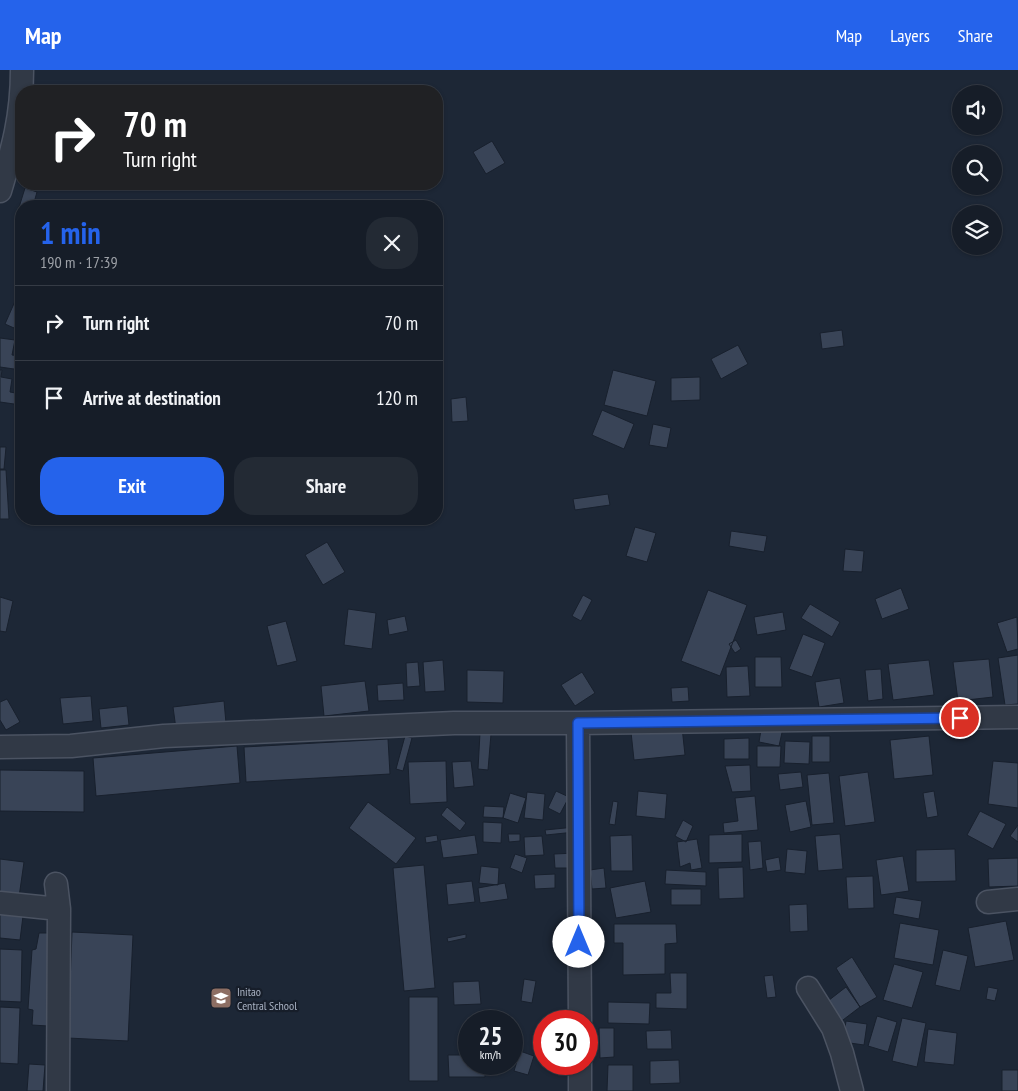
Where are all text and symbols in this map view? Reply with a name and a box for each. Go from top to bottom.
text: Map [25,20,62,51]
text: Map [836,24,862,47]
text: Layers [890,24,930,47]
text: Share [958,24,993,47]
map controls [952,85,1002,255]
button: sound [952,85,1002,135]
text: 70 m [123,101,187,147]
icon: right [40,105,105,170]
text: Turn right [123,145,197,173]
button: search [952,145,1002,195]
button: layers [952,205,1002,255]
text: 1 min [40,213,101,252]
button: close [366,217,418,269]
text: 190 m · 17:39 [40,252,118,272]
icon: right [40,309,68,337]
text: Turn right [83,311,149,335]
text: 70 m [385,311,418,335]
icon: arrive [40,384,68,412]
text: Arrive at destination [83,386,221,410]
text: 120 m [376,386,418,410]
button: Exit [40,457,224,515]
button: Share [234,457,418,515]
pin [939,697,981,739]
icon: arrive [946,704,974,732]
position arrow [552,915,604,967]
place label: Initao Central School [237,984,297,1013]
school or university icon: Initao Central School [209,986,233,1010]
speed limit sign: 30 [533,1010,598,1075]
text: 25 [479,1020,502,1052]
text: km/h [480,1047,501,1062]

